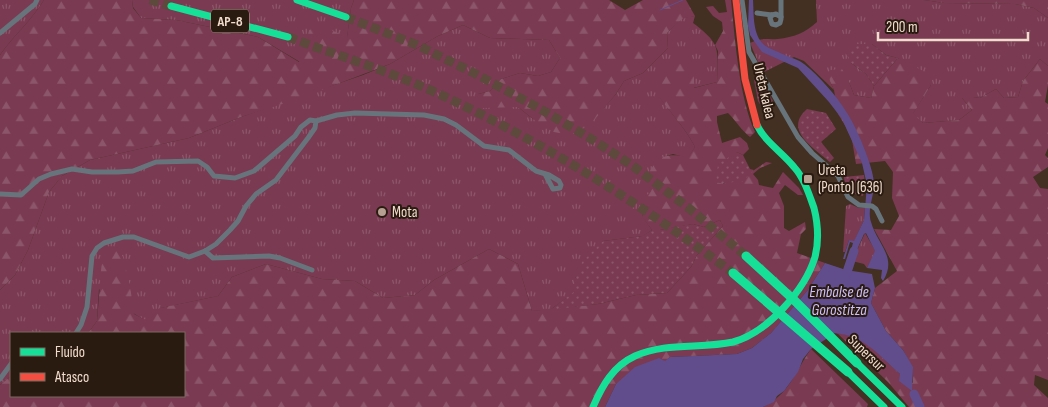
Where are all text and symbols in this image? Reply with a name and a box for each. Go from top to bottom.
road number: AP-8 [211,10,249,32]
scale bar [878,10,1028,42]
text: 200 m [886,18,918,37]
street label: Ureta kalea [748,61,780,121]
place label: Ureta (Ponto) (636) [818,161,883,197]
marker: Ureta (Ponto) (636) [802,173,814,185]
place label: Mota [392,203,418,222]
marker: Mota [376,206,388,218]
water label: Embalse de Gorostitza [809,283,869,320]
street label: Supersur [843,331,889,376]
legend [10,332,185,397]
text: Fluido [55,343,85,362]
text: Atasco [54,368,89,387]

